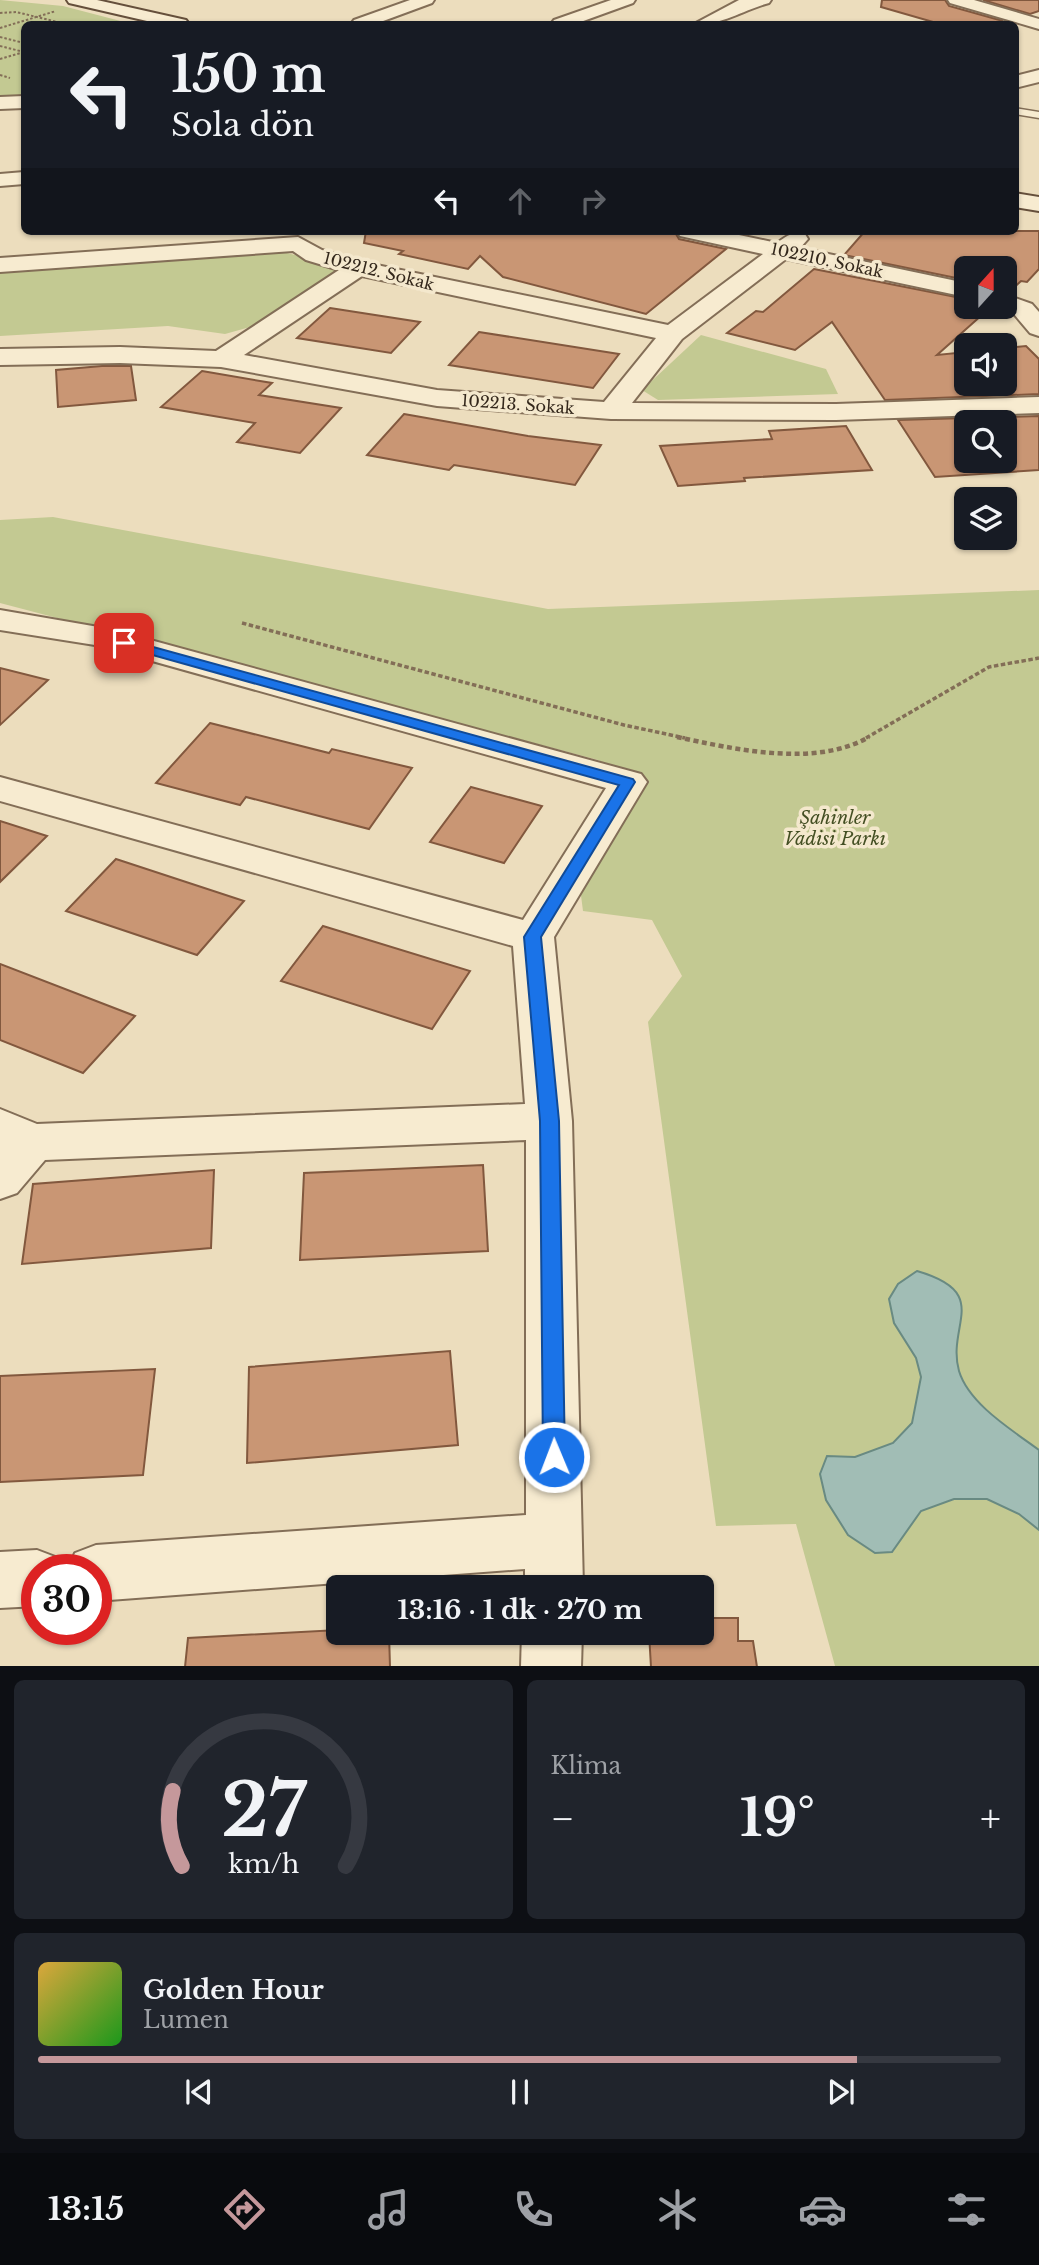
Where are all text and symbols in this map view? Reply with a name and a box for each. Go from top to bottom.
text: 150 m [171,44,326,105]
icon: left [56,49,147,140]
text: Sola dön [171,105,314,145]
icon: left [428,182,466,220]
icon: ahead [501,182,539,220]
icon: right [574,182,612,220]
street label: 102210. Sokak [769,238,885,282]
street label: 102212. Sokak [322,248,437,294]
north arrow [954,256,1017,318]
map controls [954,256,1017,550]
button: sound [954,333,1017,396]
street label: 102213. Sokak [461,390,575,418]
button: search [954,410,1017,473]
button: layers [954,487,1017,550]
pin [94,613,154,673]
icon: arrive [105,624,143,662]
park label: Şahinler Vadisi Parkı [784,807,886,850]
position arrow [517,1420,591,1494]
speed limit sign: 30 [21,1554,112,1645]
text: 13:16 · 1 dk · 270 m [397,1594,643,1626]
text: Klima [551,1752,621,1780]
text: 27 [221,1765,307,1856]
text: 19° [740,1786,815,1850]
text: − [551,1795,575,1842]
text: + [980,1795,1001,1842]
text: km/h [228,1848,299,1879]
text: Golden Hour [143,1974,324,2006]
text: Lumen [143,2006,229,2034]
icon: previous [180,2073,218,2111]
icon: pause [501,2073,539,2111]
icon: next [822,2073,860,2111]
icon: directions [220,2185,269,2234]
icon: music [364,2185,413,2234]
icon: phone [509,2185,558,2234]
icon: climate [653,2185,702,2234]
icon: car [798,2185,847,2234]
icon: filters [942,2185,991,2234]
text: 13:15 [48,2189,124,2229]

